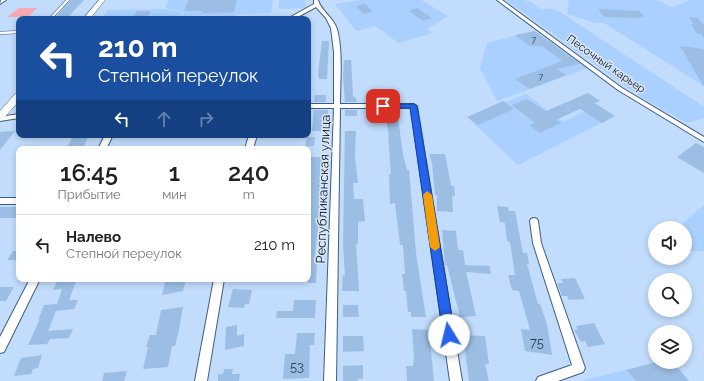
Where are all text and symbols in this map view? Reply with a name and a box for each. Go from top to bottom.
text: 210 m [98,31,178,64]
icon: left [32,32,84,84]
street label: Песочный карьер [564,32,648,96]
house number: 7 [532,35,537,45]
text: Степной переулок [98,65,258,86]
house number: 7 [539,72,544,82]
pin [366,89,400,123]
icon: arrive [372,95,394,117]
icon: left [111,108,133,130]
icon: ahead [153,108,175,130]
icon: right [195,108,217,130]
street label: Республиканская улица [313,114,333,264]
text: 16:45 [60,158,118,187]
text: 1 [169,158,180,187]
text: 240 [228,158,270,187]
text: Прибытие [57,187,121,202]
text: мин [162,187,187,202]
text: m [243,187,255,202]
map controls [648,221,692,369]
button: sound [648,221,692,265]
text: Налево [66,228,121,246]
icon: left [32,234,54,256]
text: 210 m [254,236,295,254]
text: Степной переулок [66,246,182,261]
button: search [648,273,692,317]
position arrow [428,314,470,356]
button: layers [648,325,692,369]
house number: 75 [530,335,544,350]
house number: 53 [290,359,304,374]

